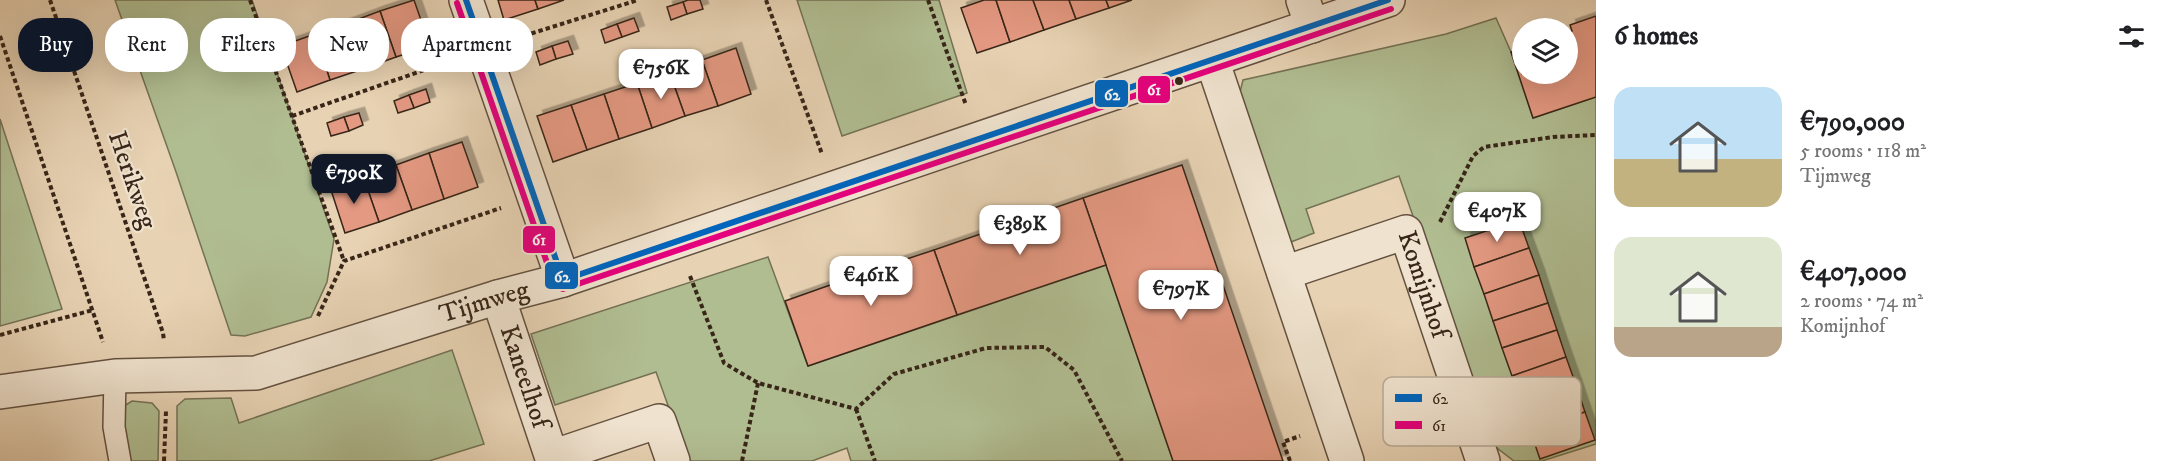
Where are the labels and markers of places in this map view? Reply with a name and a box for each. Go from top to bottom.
pin: €756K [619,49,703,100]
unlabelled marker [1173,75,1185,87]
pin: €790K [312,154,396,205]
pin: €407K [1455,192,1539,243]
pin: €389K [978,205,1062,256]
pin: €461K [829,256,913,307]
pin: €797K [1139,270,1223,321]

